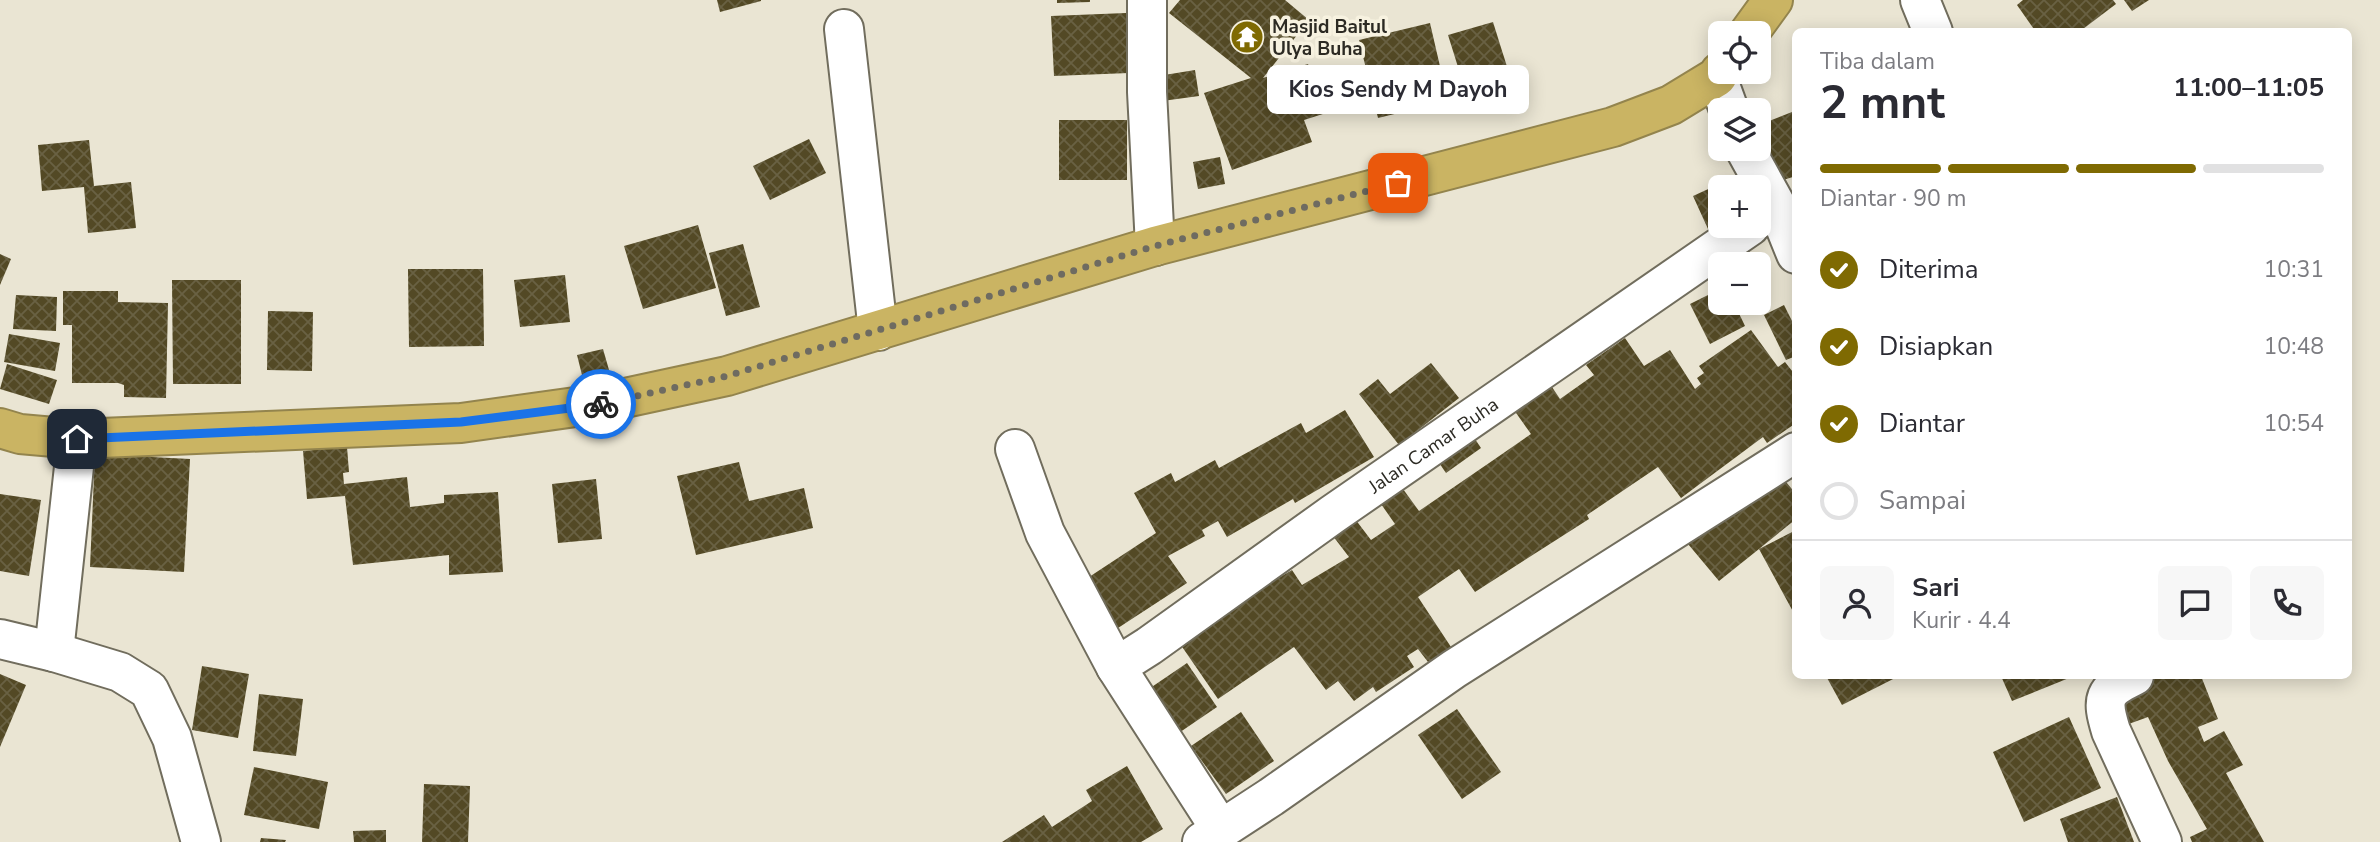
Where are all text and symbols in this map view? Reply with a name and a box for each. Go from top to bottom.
place label: Masjid Baitul Ulya Buha [1272,14,1387,62]
temple icon: Masjid Baitul Ulya Buha [1228,18,1266,56]
map controls [1708,21,1771,315]
button: locate [1708,21,1771,84]
text: Tiba dalam [1820,46,1935,77]
callout: Kios Sendy M Dayoh [1267,64,1529,113]
text: 11:00–11:05 [2173,70,2324,105]
text: 2 mnt [1820,71,1945,134]
text: Kios Sendy M Dayoh [1288,74,1508,105]
button: layers [1708,98,1771,161]
pin [1368,153,1428,213]
icon: bag [1379,164,1417,202]
button: + [1708,175,1771,238]
text: Diantar · 90 m [1820,183,1966,214]
icon: check [1820,251,1858,289]
button: − [1708,252,1771,315]
text: Diterima [1879,252,1979,287]
text: 10:31 [2264,254,2324,285]
icon: check [1820,328,1858,366]
text: Disiapkan [1879,329,1993,364]
text: 10:48 [2264,331,2324,362]
courier [566,369,636,439]
icon: bike [582,385,620,423]
street label: Jalan Camar Buha [1363,392,1504,500]
icon: check [1820,405,1858,443]
text: Diantar [1879,406,1965,441]
text: 10:54 [2264,408,2324,439]
pin [47,409,107,469]
icon: home [58,420,96,458]
text: Sampai [1879,483,1966,518]
button: person [1820,566,1894,640]
button: chat [2158,566,2232,640]
button: phone [2250,566,2324,640]
text: Sari [1912,570,1959,605]
text: Kurir · 4.4 [1912,605,2011,636]

